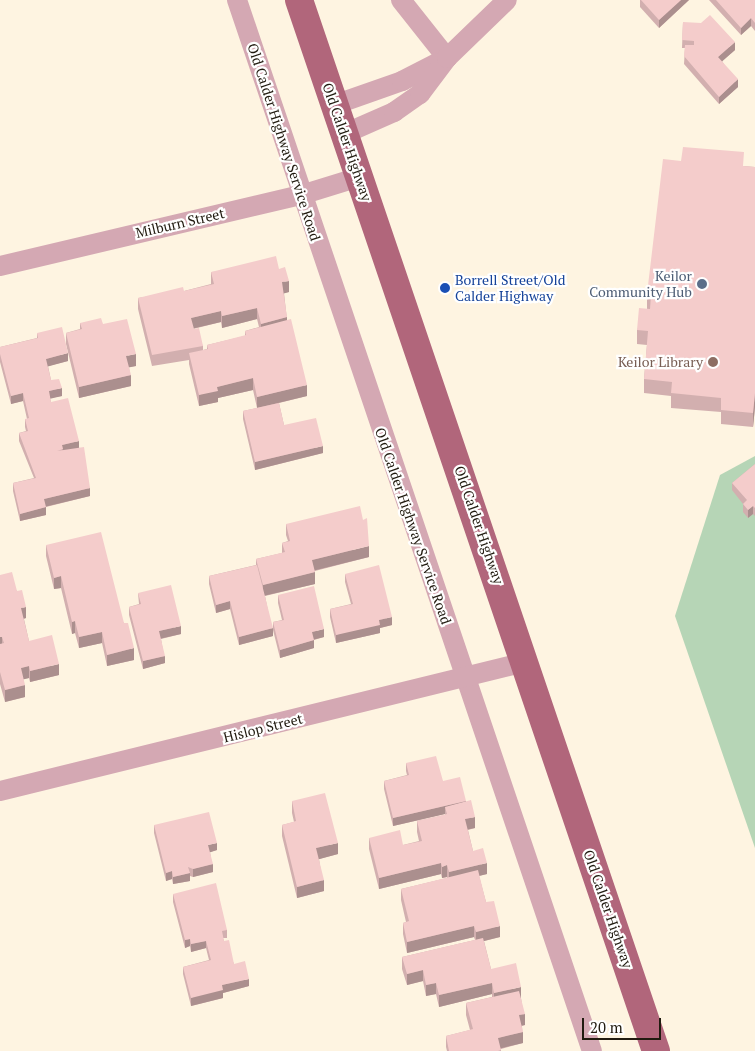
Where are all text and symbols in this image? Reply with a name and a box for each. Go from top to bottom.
street label: Old Calder Highway Service Road [244,41,324,243]
street label: Old Calder Highway [319,81,375,203]
street label: Milburn Street [134,205,226,241]
place label: Keilor Community Hub [589,268,692,300]
place label: Borrell Street/Old Calder Highway [455,272,565,304]
marker: Keilor Community Hub [696,278,708,290]
marker: Borrell Street/Old Calder Highway [439,282,451,294]
place label: Keilor Library [618,354,703,370]
marker: Keilor Library [707,356,719,368]
street label: Old Calder Highway Service Road [371,426,455,626]
street label: Old Calder Highway [451,464,507,586]
street label: Hislop Street [222,710,304,746]
street label: Old Calder Highway [580,848,636,970]
scale bar [585,1008,664,1040]
text: 20 m [590,1017,623,1037]

